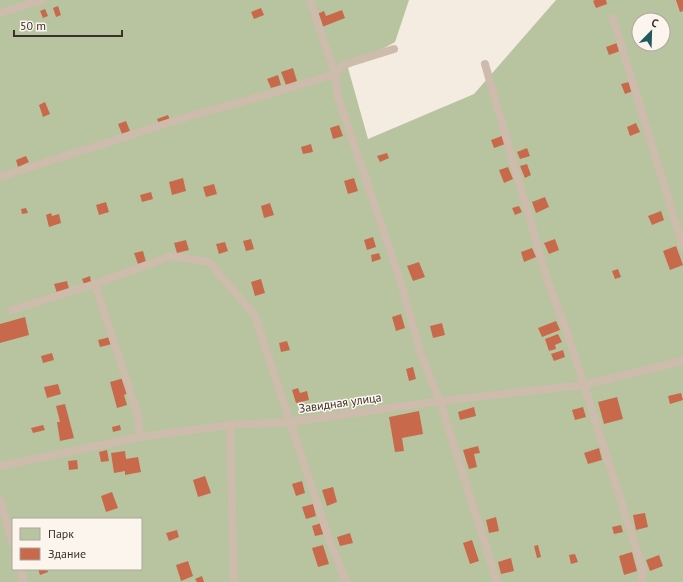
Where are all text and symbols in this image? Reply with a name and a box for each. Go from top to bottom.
scale bar [14,12,122,38]
north arrow [631,12,671,52]
text: С [649,15,660,30]
text: 50 m [20,18,46,33]
street label: Завидная улица [298,389,382,416]
legend [12,518,142,570]
text: Парк [48,526,74,541]
text: Здание [48,546,86,561]

